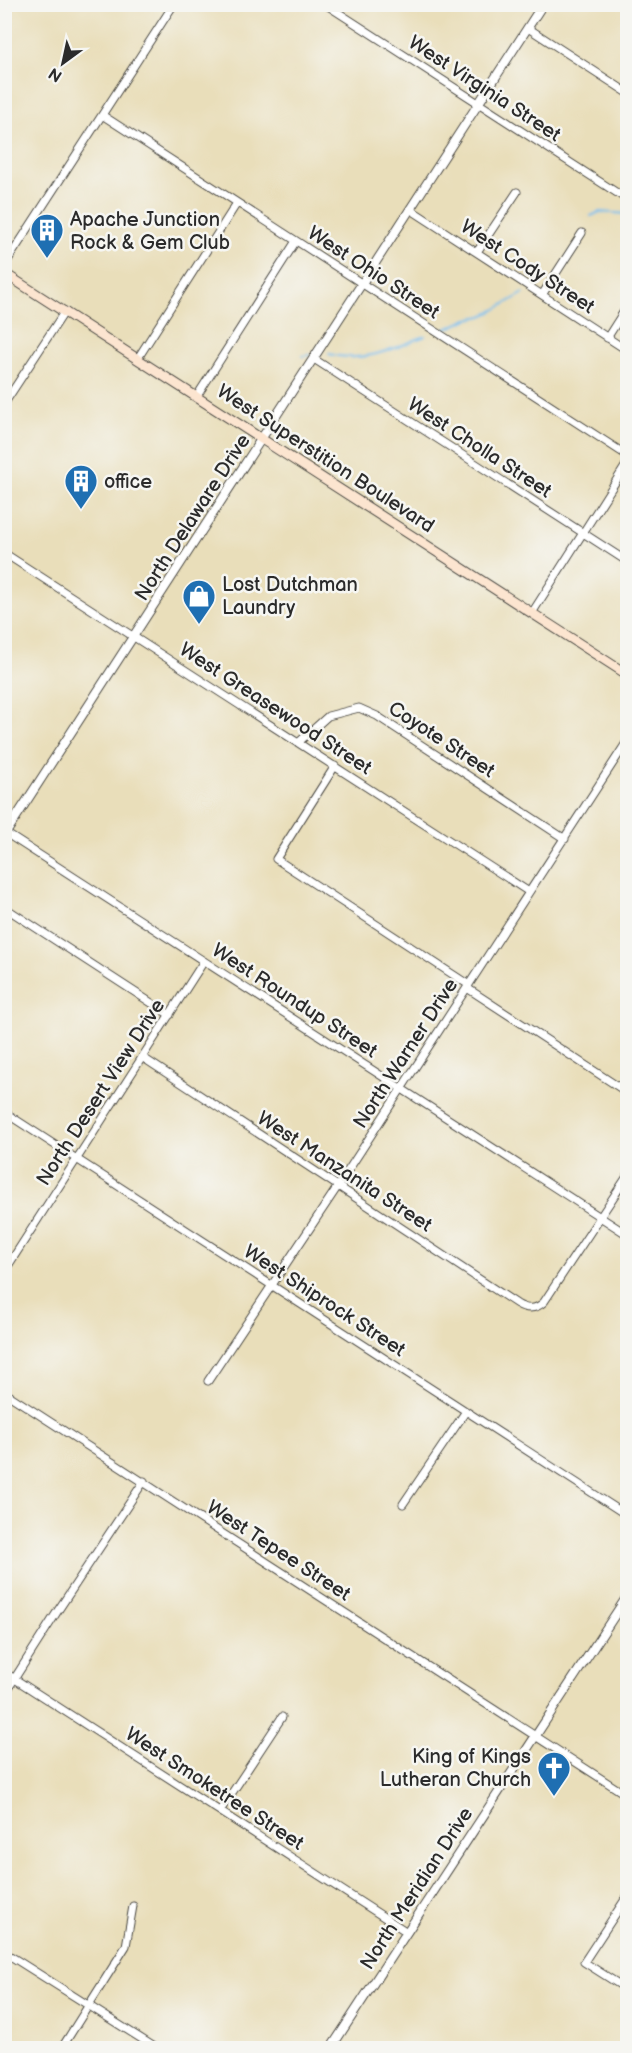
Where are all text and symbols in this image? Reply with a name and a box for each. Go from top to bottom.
street label: West Virginia Street [404,31,565,147]
north arrow [33,33,93,93]
text: N [45,63,66,86]
place label: Apache Junction Rock & Gem Club [70,208,230,255]
building icon: Apache Junction Rock & Gem Club [29,212,65,259]
street label: West Cody Street [456,215,599,319]
street label: West Ohio Street [303,221,444,324]
street label: West Superstition Boulevard [212,379,439,538]
street label: West Cholla Street [403,392,556,503]
street label: North Delaware Drive [130,430,256,605]
building icon: office [63,463,99,510]
place label: office [104,470,152,494]
place label: Lost Dutchman Laundry [222,573,358,620]
shop icon: Lost Dutchman Laundry [181,578,217,625]
street label: West Greasewood Street [175,638,376,780]
street label: Coyote Street [384,696,499,783]
street label: West Roundup Street [207,938,382,1063]
street label: North Warner Drive [348,974,463,1133]
street label: North Desert View Drive [32,995,170,1190]
street label: West Manzanita Street [253,1106,436,1237]
street label: West Shiprock Street [239,1240,410,1362]
street label: West Tepee Street [202,1495,355,1606]
street label: West Smoketree Street [121,1722,308,1856]
place label: King of Kings Lutheran Church [380,1745,531,1792]
church icon: King of Kings Lutheran Church [536,1750,572,1797]
street label: North Meridian Drive [355,1803,478,1974]

